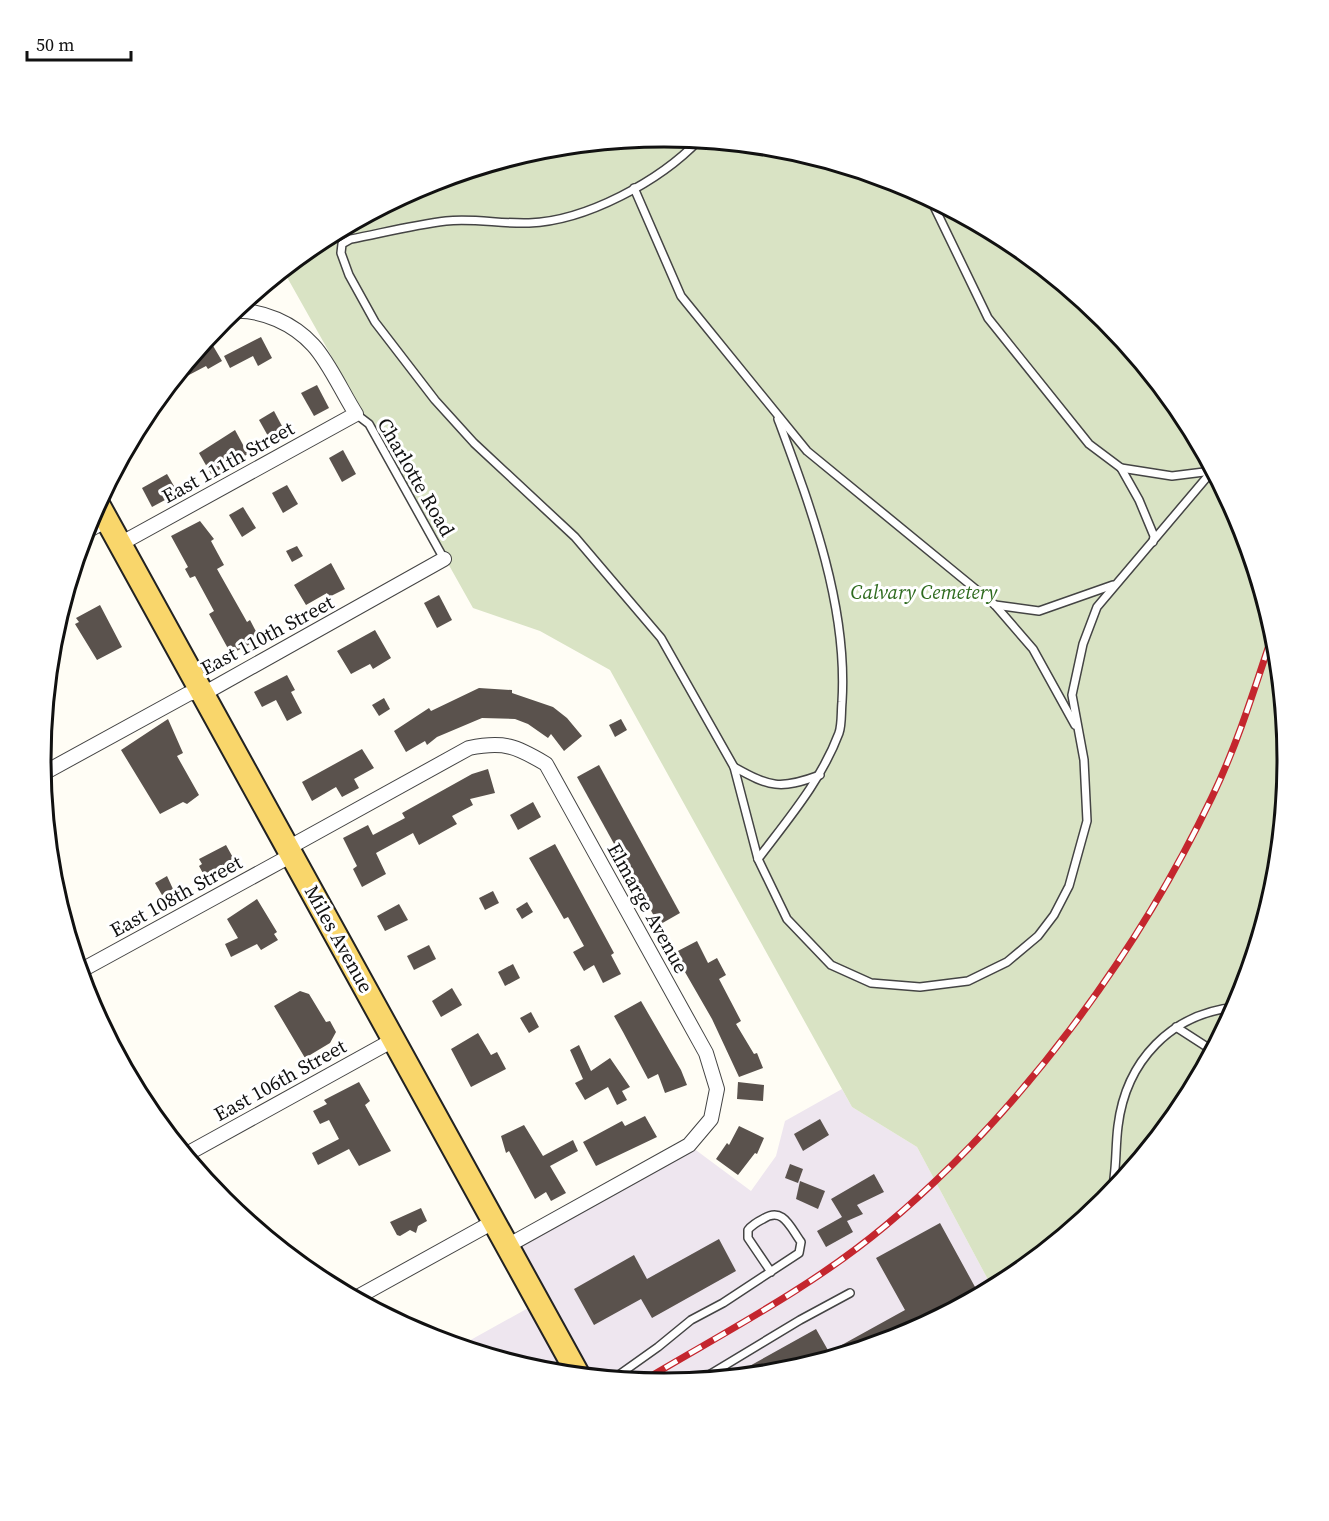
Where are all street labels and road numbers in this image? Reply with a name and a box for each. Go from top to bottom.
street label: Charlotte Road [371,412,462,542]
street label: East 111th Street [157,414,299,510]
street label: East 110th Street [196,588,339,682]
street label: Elmarge Avenue [601,838,695,978]
street label: East 108th Street [105,848,247,944]
street label: Miles Avenue [298,880,380,998]
street label: East 106th Street [209,1032,351,1128]

